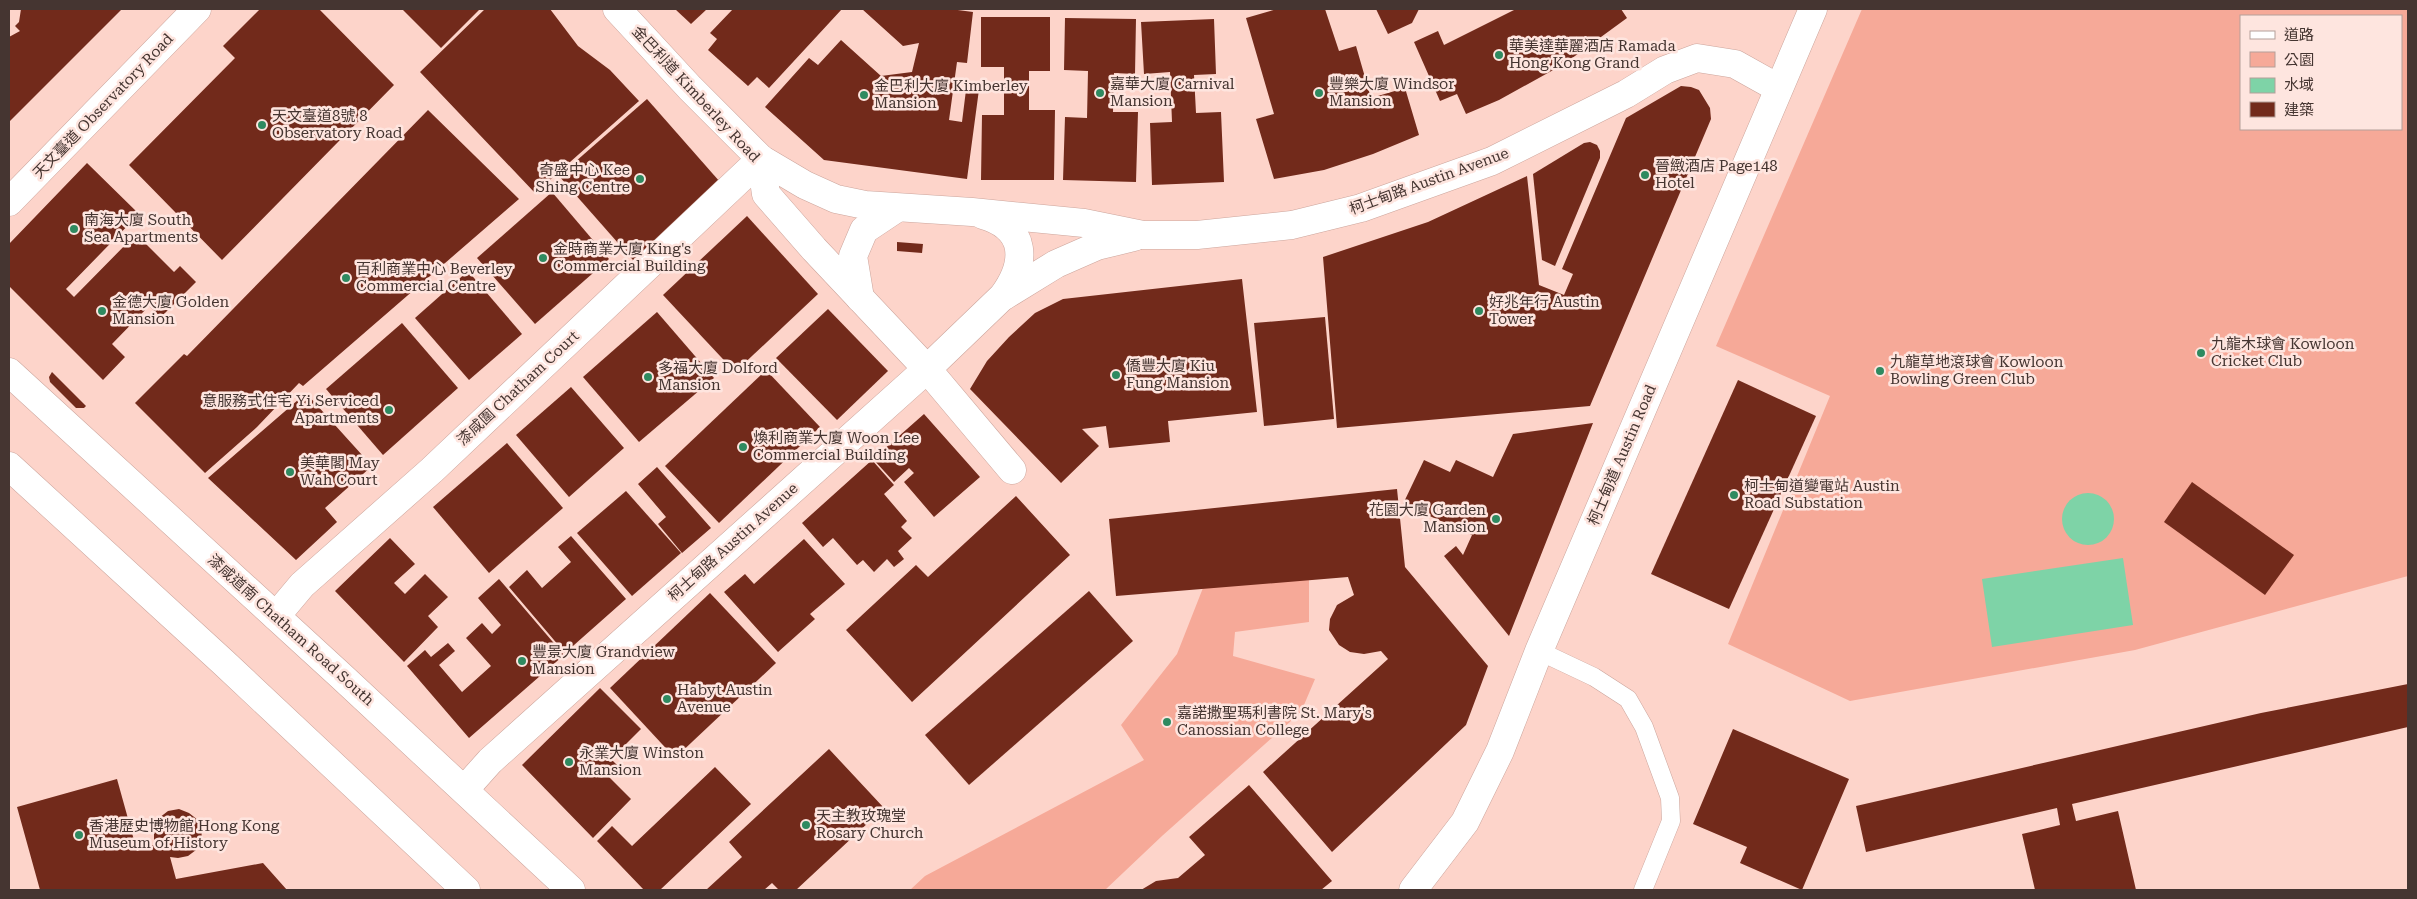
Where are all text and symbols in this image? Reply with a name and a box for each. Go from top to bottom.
legend [2240,15,2402,130]
street label: 金巴利道 Kimberley Road [628,22,764,166]
text: 道路 [2284,26,2314,44]
street label: 天文臺道 Observatory Road [29,30,177,182]
place label: 華美達華麗酒店 Ramada Hong Kong Grand [1509,37,1676,72]
marker: 華美達華麗酒店 Ramada Hong Kong Grand [1493,49,1505,61]
text: 公園 [2284,51,2314,69]
place label: 嘉華大廈 Carnival Mansion [1110,75,1235,110]
place label: 豐樂大廈 Windsor Mansion [1329,75,1455,110]
text: 水域 [2284,76,2314,94]
place label: 金巴利大廈 Kimberley Mansion [874,77,1028,112]
marker: 嘉華大廈 Carnival Mansion [1094,87,1106,99]
marker: 豐樂大廈 Windsor Mansion [1313,87,1325,99]
marker: 金巴利大廈 Kimberley Mansion [858,89,870,101]
text: 建築 [2284,101,2314,119]
place label: 天文臺道8號 8 Observatory Road [272,107,403,142]
marker: 天文臺道8號 8 Observatory Road [256,119,268,131]
street label: 柯士甸路 Austin Avenue [1347,144,1511,218]
place label: 晉緻酒店 Page148 Hotel [1655,157,1778,192]
place label: 奇盛中心 Kee Shing Centre [536,161,630,196]
marker: 晉緻酒店 Page148 Hotel [1639,169,1651,181]
marker: 奇盛中心 Kee Shing Centre [634,173,646,185]
place label: 南海大廈 South Sea Apartments [84,211,198,246]
marker: 南海大廈 South Sea Apartments [68,223,80,235]
place label: 金時商業大廈 King's Commercial Building [553,240,706,275]
marker: 金時商業大廈 King's Commercial Building [537,252,549,264]
place label: 百利商業中心 Beverley Commercial Centre [356,260,512,295]
marker: 百利商業中心 Beverley Commercial Centre [340,272,352,284]
place label: 金德大廈 Golden Mansion [112,293,229,328]
place label: 好兆年行 Austin Tower [1489,293,1600,328]
marker: 金德大廈 Golden Mansion [96,305,108,317]
marker: 好兆年行 Austin Tower [1473,305,1485,317]
street label: 漆咸圍 Chatham Court [454,327,583,449]
place label: 九龍木球會 Kowloon Cricket Club [2211,335,2355,370]
marker: 九龍木球會 Kowloon Cricket Club [2195,347,2207,359]
place label: 九龍草地滾球會 Kowloon Bowling Green Club [1890,353,2064,388]
place label: 僑豐大廈 Kiu Fung Mansion [1126,357,1229,392]
place label: 多福大廈 Dolford Mansion [658,359,778,394]
marker: 九龍草地滾球會 Kowloon Bowling Green Club [1874,365,1886,377]
marker: 僑豐大廈 Kiu Fung Mansion [1110,369,1122,381]
marker: 多福大廈 Dolford Mansion [642,371,654,383]
street label: 柯士甸道 Austin Road [1584,381,1660,528]
place label: 意服務式住宅 Yi Serviced Apartments [202,392,379,427]
marker: 意服務式住宅 Yi Serviced Apartments [383,404,395,416]
place label: 煥利商業大廈 Woon Lee Commercial Building [753,429,919,464]
marker: 煥利商業大廈 Woon Lee Commercial Building [737,441,749,453]
place label: 美華閣 May Wah Court [300,454,380,489]
marker: 美華閣 May Wah Court [284,466,296,478]
place label: 柯士甸道變電站 Austin Road Substation [1744,477,1900,512]
street label: 柯士甸路 Austin Avenue [664,479,802,605]
marker: 柯士甸道變電站 Austin Road Substation [1728,489,1740,501]
place label: 花園大廈 Garden Mansion [1369,501,1486,536]
marker: 花園大廈 Garden Mansion [1490,513,1502,525]
street label: 漆咸道南 Chatham Road South [204,551,378,710]
place label: 豐景大廈 Grandview Mansion [532,643,676,678]
marker: 豐景大廈 Grandview Mansion [516,655,528,667]
place label: Habyt Austin Avenue [677,681,773,716]
marker: Habyt Austin Avenue [661,693,673,705]
place label: 嘉諾撒聖瑪利書院 St. Mary's Canossian College [1177,704,1372,739]
marker: 嘉諾撒聖瑪利書院 St. Mary's Canossian College [1161,716,1173,728]
place label: 永業大廈 Winston Mansion [579,744,704,779]
marker: 永業大廈 Winston Mansion [563,756,575,768]
place label: 天主教玫瑰堂 Rosary Church [816,807,924,842]
place label: 香港歷史博物館 Hong Kong Museum of History [89,817,280,852]
marker: 天主教玫瑰堂 Rosary Church [800,819,812,831]
marker: 香港歷史博物館 Hong Kong Museum of History [73,829,85,841]

